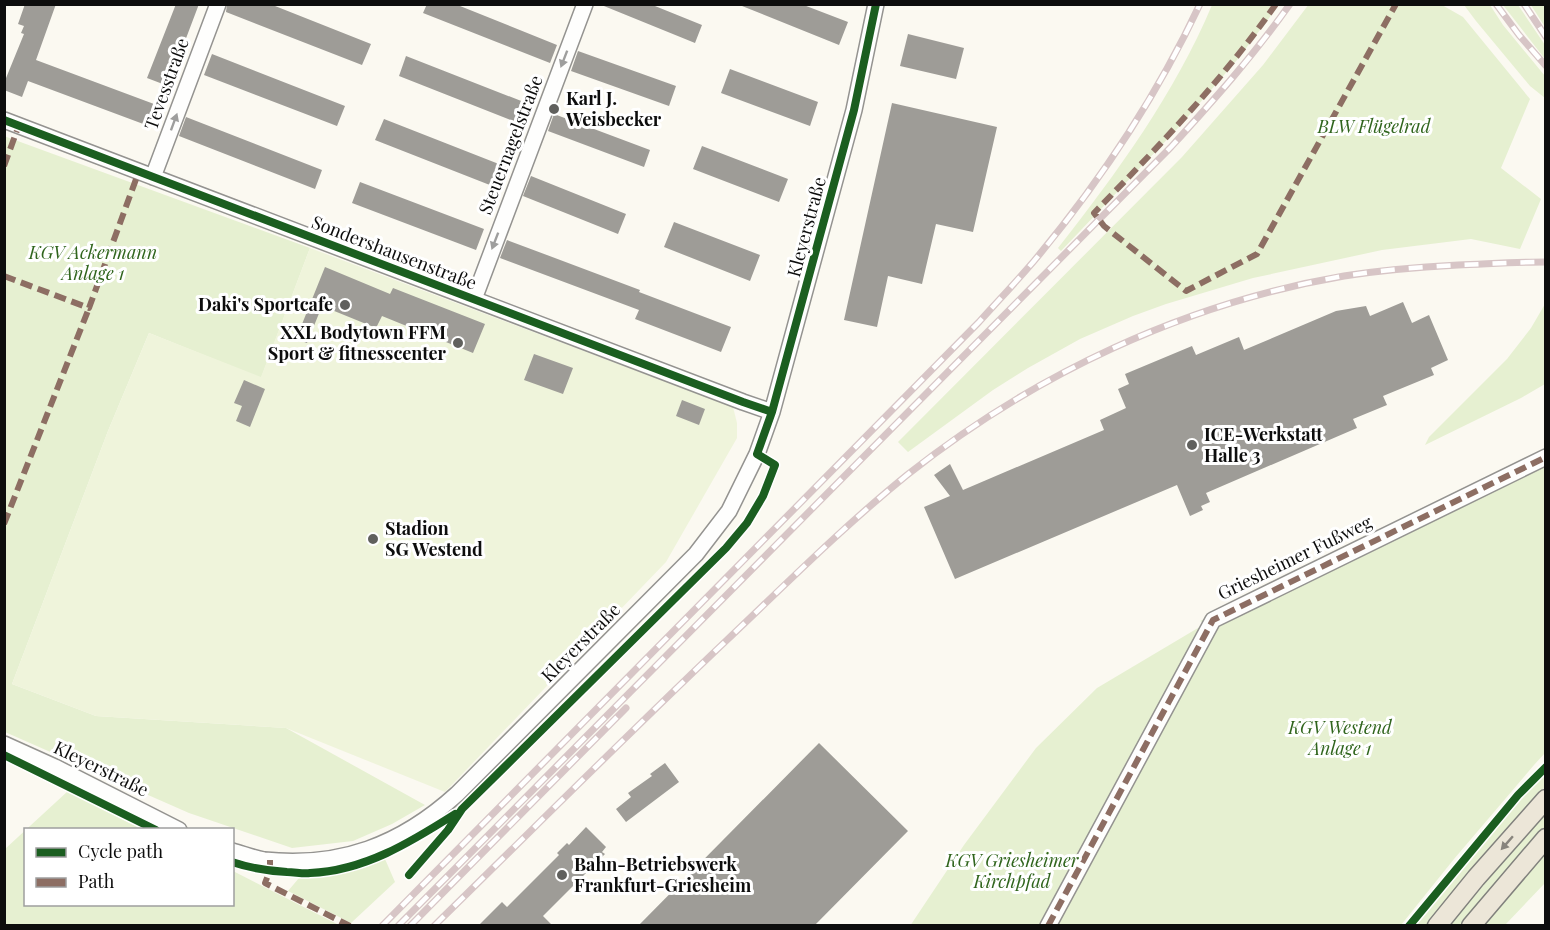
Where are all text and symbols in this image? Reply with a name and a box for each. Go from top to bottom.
street label: Tevesstraße [138,34,194,133]
one-way arrow [559,50,569,68]
street label: Steuernagelstraße [473,72,548,218]
place label: Karl J. Weisbecker [565,86,662,131]
marker: Karl J. Weisbecker [547,102,561,116]
one-way arrow [169,113,179,131]
park label: BLW Flügelrad [1316,114,1432,138]
street label: Kleyerstraße [781,174,831,279]
street label: Sondershausenstraße [308,210,480,295]
one-way arrow [490,233,500,251]
park label: KGV Ackermann Anlage 1 [28,240,157,285]
place label: Daki's Sportcafe [198,292,333,316]
marker: Daki's Sportcafe [338,298,352,312]
place label: XXL Bodytown FFM Sport & fitnesscenter [268,320,447,365]
marker: XXL Bodytown FFM Sport & fitnesscenter [451,336,465,350]
place label: ICE-Werkstatt Halle 3 [1204,422,1323,467]
marker: ICE-Werkstatt Halle 3 [1185,438,1199,452]
street label: Griesheimer Fußweg [1213,509,1376,605]
place label: Stadion SG Westend [385,516,483,561]
marker: Stadion SG Westend [366,532,380,546]
street label: Kleyerstraße [535,597,625,687]
park label: KGV Westend Anlage 1 [1287,715,1393,760]
street label: Kleyerstraße [50,735,153,801]
legend [24,828,234,906]
one-way arrow [1501,835,1514,850]
text: Cycle path [78,839,163,863]
park label: KGV Griesheimer Kirchpfad [945,848,1080,893]
place label: Bahn-Betriebswerk Frankfurt-Griesheim [574,852,752,897]
marker: Bahn-Betriebswerk Frankfurt-Griesheim [555,868,569,882]
text: Path [78,869,115,893]

